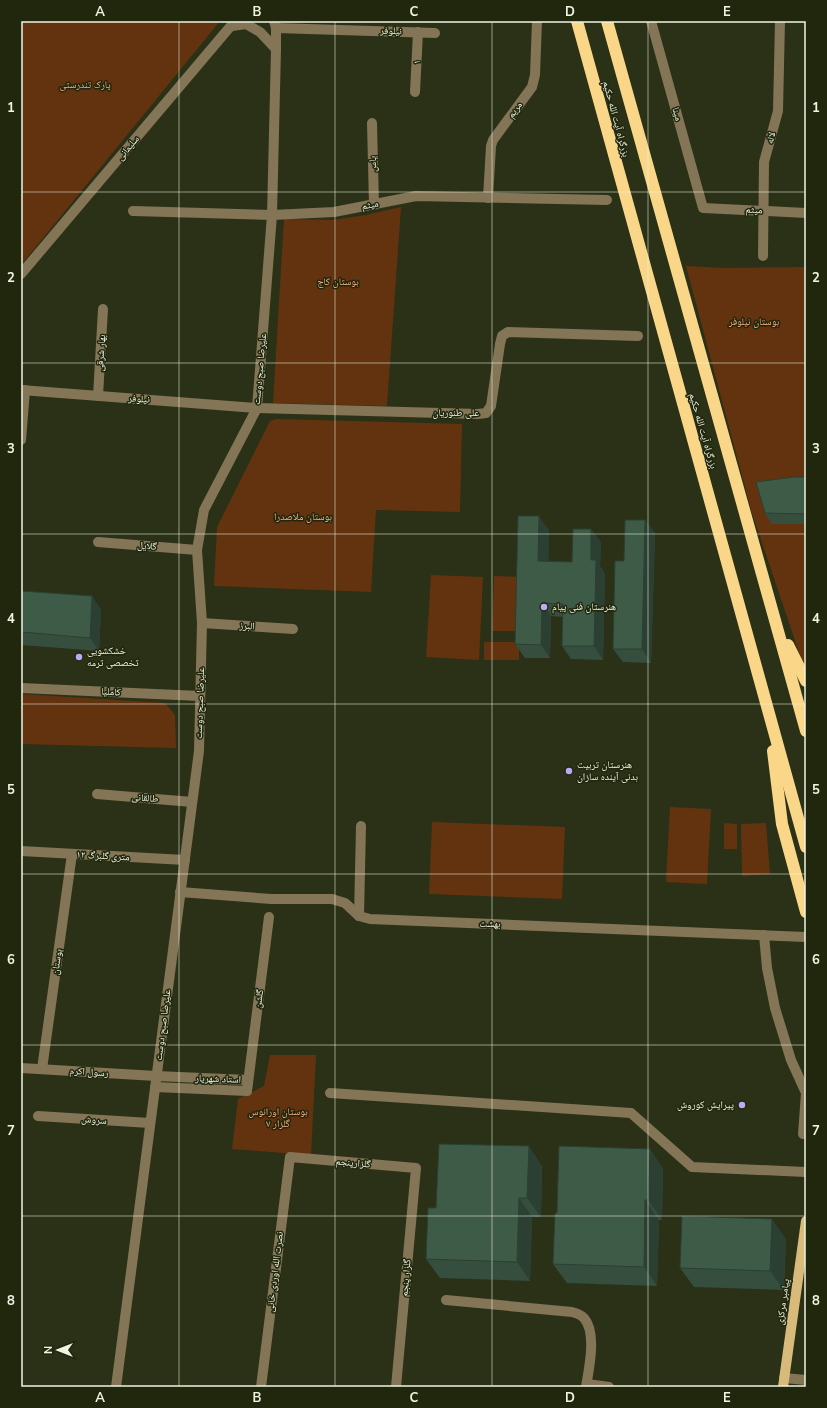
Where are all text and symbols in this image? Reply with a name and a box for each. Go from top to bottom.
text: A [95,3,105,21]
text: B [253,3,262,21]
text: C [410,3,419,21]
text: D [565,3,575,21]
text: E [723,3,731,21]
street label: نیلوفر [379,24,402,38]
street label: ۱ [410,59,424,65]
park label: پارک تندرستی [59,78,111,92]
street label: بزرگراه آیت الله حکیم [599,79,633,159]
text: 1 [7,99,15,117]
street label: مریم [504,99,526,121]
text: 1 [812,99,820,117]
street label: مینا [668,106,686,123]
street label: لاله [763,130,779,146]
street label: سلیمانی [113,132,143,164]
street label: یاس [366,156,380,172]
street label: میثم [360,196,380,213]
street label: میثم [745,203,763,217]
text: 2 [7,269,15,287]
text: 2 [812,269,820,287]
park label: بوستان کاج [317,275,359,289]
park label: بوستان نیلوفر [728,315,779,329]
street label: علیرضا صبح دوست [250,333,270,405]
street label: بهار شرقی [93,334,109,372]
street label: نیلوفر [127,391,151,407]
street label: بزرگراه آیت الله حکیم [685,391,721,471]
street label: علی طنوریان [433,406,479,420]
text: 3 [7,440,15,458]
text: 3 [812,440,820,458]
park label: بوستان ملاصدرا [274,510,332,524]
street label: گلایل [137,538,158,554]
place label: هنرستان فنی پیام [552,600,616,614]
marker: هنرستان فنی پیام [539,602,549,612]
text: 4 [7,610,15,628]
text: 4 [812,610,820,628]
street label: البرز [238,618,255,634]
place label: خشکشویی تخصصی ترمه [87,644,139,670]
marker: خشکشویی تخصصی ترمه [74,652,84,662]
street label: علیرضا صبح دوست [192,667,208,739]
street label: کاملیا [101,684,121,700]
place label: هنرستان تربیت بدنی آینده سازان [577,758,638,784]
marker: هنرستان تربیت بدنی آینده سازان [564,766,574,776]
text: 5 [7,781,15,799]
text: 5 [812,781,820,799]
street label: طالقانی [131,790,160,806]
street label: ۱۲ متری گلبرگ [76,848,130,864]
street label: بهشت [479,917,501,931]
street label: بوستان [48,948,66,976]
text: 6 [7,951,15,969]
text: 6 [812,951,820,969]
street label: گلشن [251,988,267,1009]
street label: علیرضا صبح دوست [152,989,174,1061]
street label: رسول اکرم [69,1064,109,1080]
street label: استاد شهریار [194,1071,241,1087]
place label: پیرایش کوروش [677,1098,734,1112]
marker: پیرایش کوروش [737,1100,747,1110]
park label: بوستان اورانوس گلزار ۷ [248,1105,308,1131]
street label: سروش [81,1112,108,1128]
text: 7 [7,1122,15,1140]
text: 7 [812,1122,820,1140]
street label: گلزارپنجم [335,1154,372,1172]
street label: نصرت الله اوردی خانی [263,1231,287,1313]
street label: گلزار پنجم [397,1258,415,1297]
street label: پیامبر مرکزی [773,1278,793,1326]
text: 8 [7,1292,15,1310]
text: 8 [812,1292,820,1310]
north arrow [38,1330,78,1370]
text: N [41,1346,56,1354]
text: A [95,1389,105,1407]
text: B [253,1389,262,1407]
text: C [410,1389,419,1407]
text: D [565,1389,575,1407]
text: E [723,1389,731,1407]

